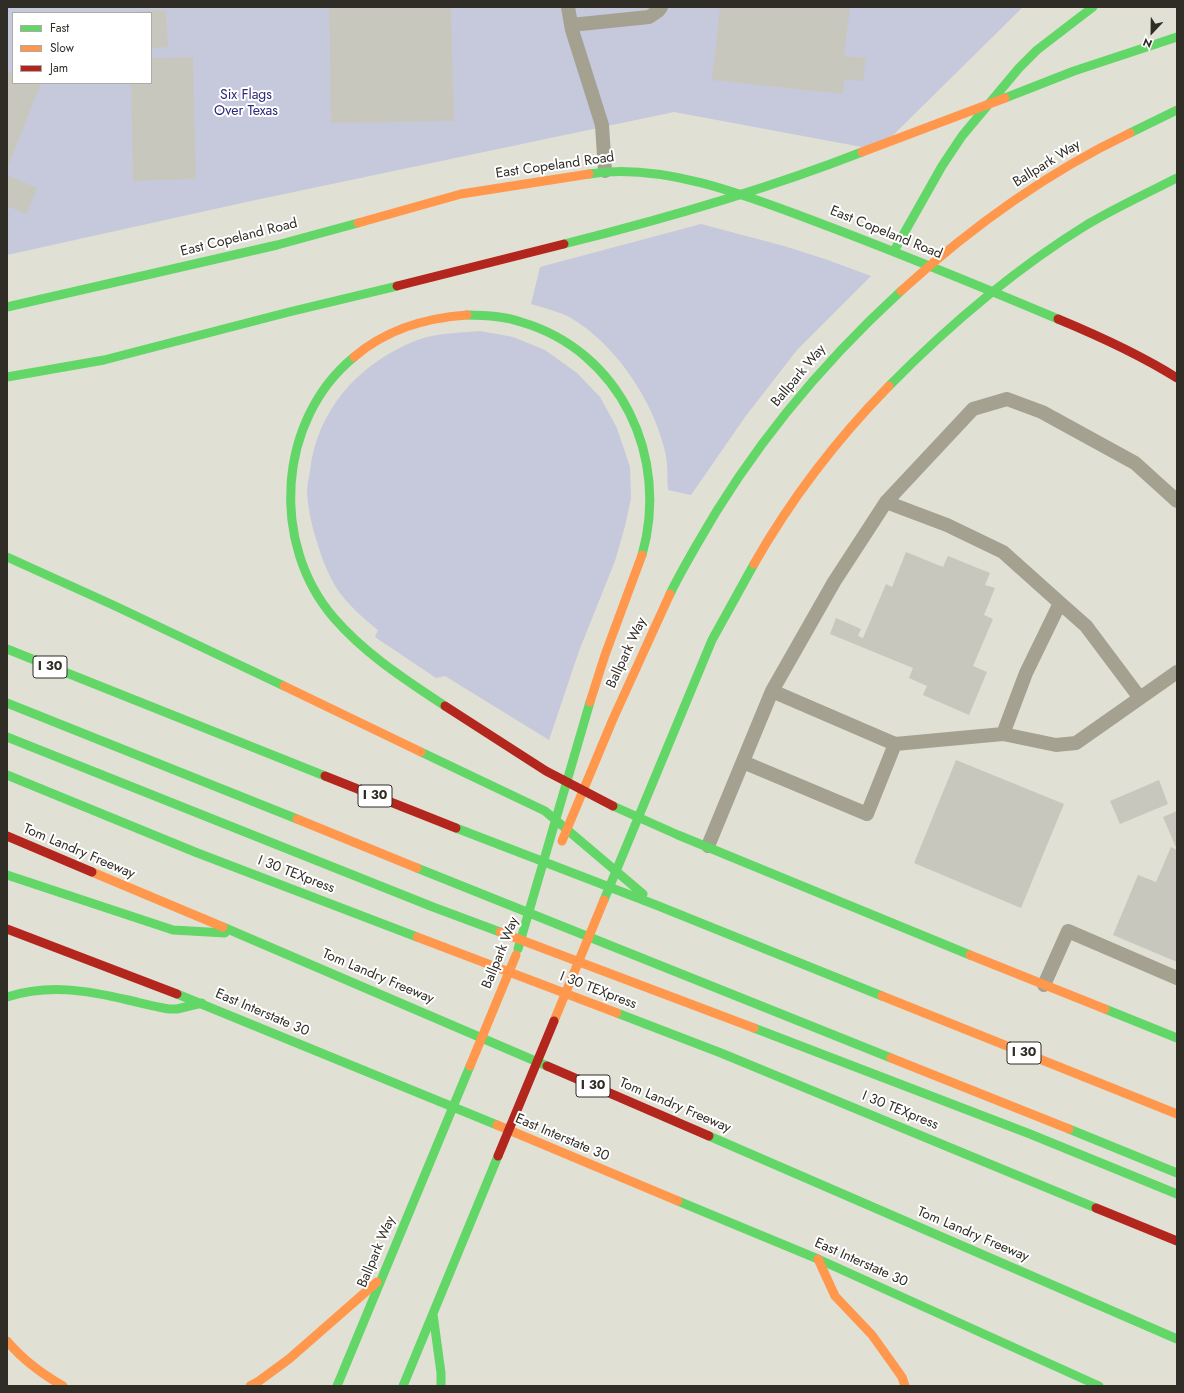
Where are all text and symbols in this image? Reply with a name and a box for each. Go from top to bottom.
legend [12,12,152,84]
north arrow [1132,12,1172,52]
text: Fast [50,19,69,37]
text: N [1140,34,1155,52]
text: Slow [50,39,74,57]
text: Jam [50,59,68,77]
park label: Six Flags Over Texas [214,88,278,120]
street label: Ballpark Way [1010,137,1084,191]
street label: East Copeland Road [495,149,615,183]
street label: East Copeland Road [827,203,945,263]
street label: East Copeland Road [179,215,299,261]
street label: Ballpark Way [768,341,830,411]
street label: Ballpark Way [603,615,651,691]
road number: I 30 [33,656,67,678]
road number: I 30 [358,785,392,807]
street label: Tom Landry Freeway [21,821,137,883]
street label: I 30 TEXpress [255,853,337,897]
street label: Ballpark Way [479,915,523,991]
street label: Tom Landry Freeway [320,946,436,1008]
street label: I 30 TEXpress [557,969,639,1013]
street label: East Interstate 30 [213,986,311,1040]
road number: I 30 [1007,1042,1041,1064]
road number: I 30 [576,1075,610,1097]
street label: Tom Landry Freeway [617,1075,733,1137]
street label: I 30 TEXpress [859,1088,941,1134]
street label: East Interstate 30 [513,1111,611,1165]
street label: Tom Landry Freeway [915,1204,1031,1266]
street label: Ballpark Way [354,1214,400,1290]
street label: East Interstate 30 [812,1235,910,1291]

